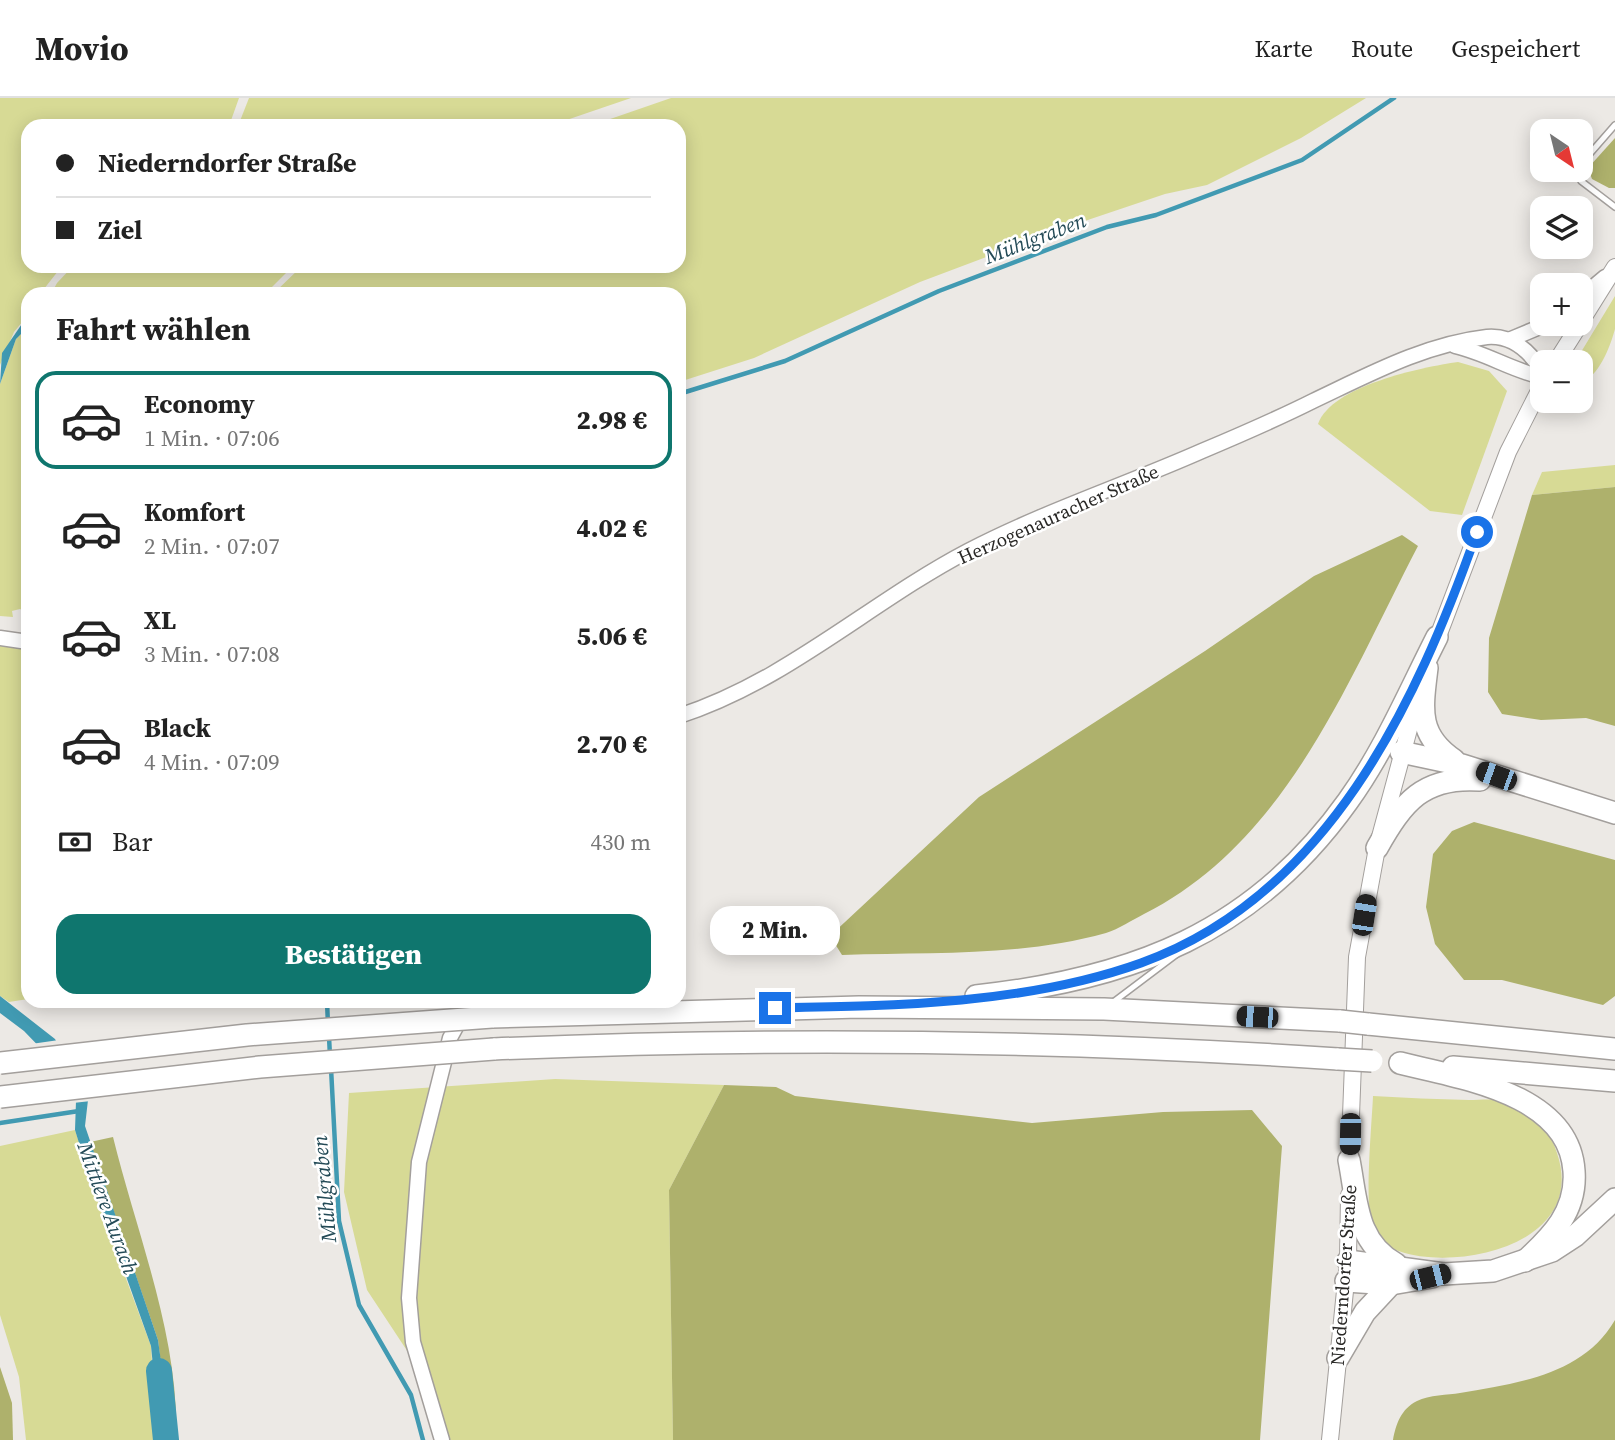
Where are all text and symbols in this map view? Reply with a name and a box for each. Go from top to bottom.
text: Movio [35,26,129,71]
text: Karte [1254,32,1313,65]
text: Route [1351,32,1413,65]
text: Gespeichert [1451,32,1580,65]
north arrow [1530,119,1592,182]
map controls [1530,119,1593,413]
text: Niederndorfer Straße [98,145,357,181]
button: layers [1530,196,1593,259]
water label: Mühlgraben [979,205,1090,271]
text: Ziel [98,212,142,248]
button: + [1530,273,1593,336]
text: Fahrt wählen [56,307,251,351]
button: − [1530,350,1593,413]
text: Economy [144,386,255,422]
icon: car [60,389,123,452]
text: 2.98 € [576,402,647,438]
text: 1 Min. · 07:06 [144,422,280,454]
street label: Herzogenauracher Straße [953,458,1163,570]
text: Komfort [144,494,245,530]
icon: car [60,497,123,560]
text: 4.02 € [576,510,647,546]
route start [1461,516,1493,548]
text: 2 Min. · 07:07 [144,530,280,562]
text: XL [144,602,176,638]
icon: car [60,605,123,668]
text: 5.06 € [576,618,647,654]
text: 3 Min. · 07:08 [144,638,280,670]
text: Black [144,710,211,746]
icon: car [60,713,123,776]
text: 2.70 € [576,726,647,762]
text: 4 Min. · 07:09 [144,746,280,778]
car [1473,759,1520,793]
icon: cash [56,823,94,861]
text: Bar [112,824,152,860]
text: 430 m [590,826,651,858]
car [1351,893,1378,937]
callout: 2 Min. [710,906,840,956]
button: Bestätigen [56,914,651,994]
text: 2 Min. [742,914,808,946]
route end [759,992,791,1024]
car [1236,1005,1279,1029]
car [1340,1113,1361,1155]
water label: Mühlgraben [305,1134,343,1245]
water label: Mittlere Aurach [70,1137,145,1279]
street label: Niederndorfer Straße [1324,1184,1362,1366]
car [1408,1262,1453,1292]

